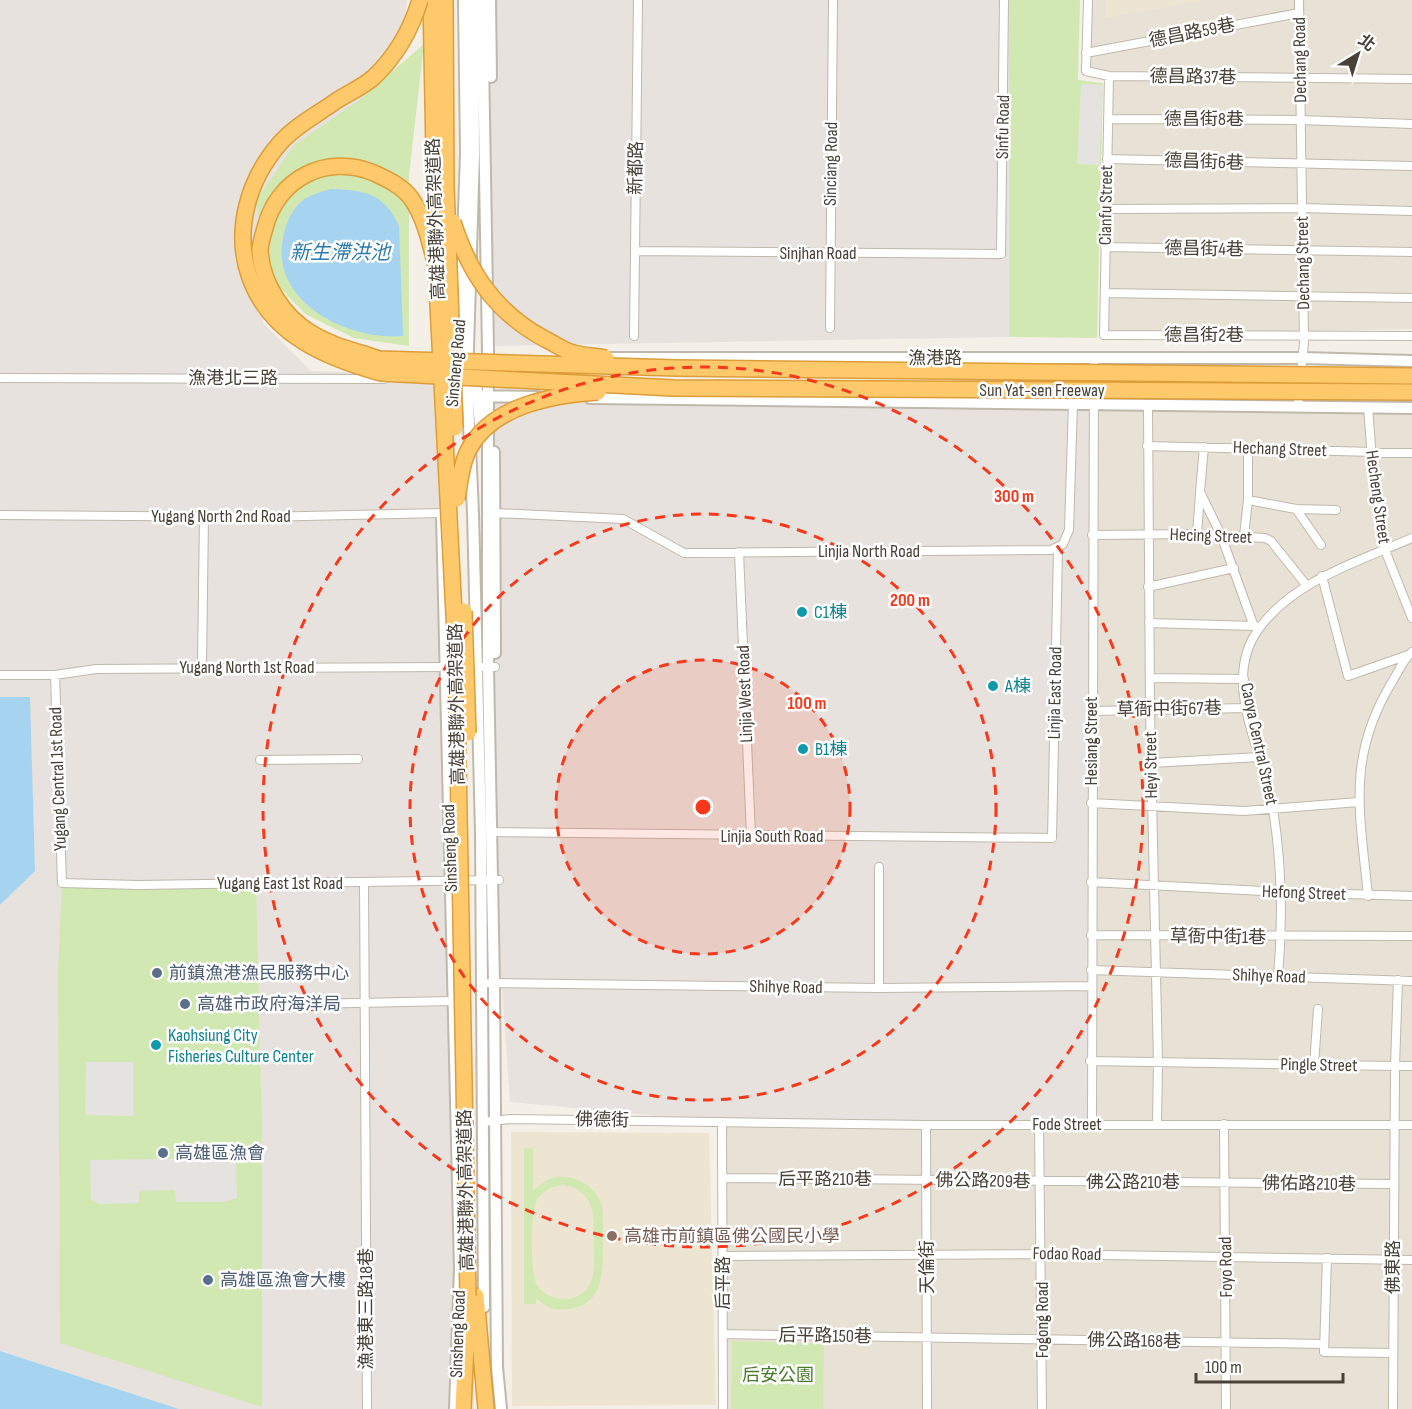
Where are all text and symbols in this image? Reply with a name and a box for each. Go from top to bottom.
street label: 德昌路59巷 [1147,14,1237,52]
street label: Dechang Road [1289,17,1311,103]
north arrow [1328,24,1388,84]
text: 北 [1354,31,1378,56]
street label: 德昌路37巷 [1149,66,1237,88]
street label: Sinfu Road [992,95,1014,159]
street label: 德昌街8巷 [1164,109,1244,130]
street label: Sinciang Road [820,122,842,206]
street label: 高雄港聯外高架道路 [423,138,449,300]
street label: 新都路 [625,141,647,195]
street label: 德昌街6巷 [1164,150,1244,174]
street label: Cianfu Street [1095,164,1117,245]
street label: Dechang Street [1292,215,1314,310]
street label: 德昌街4巷 [1164,238,1244,260]
water label: 新生滯洪池 [290,241,392,265]
street label: Sinjhan Road [779,243,857,264]
street label: Sinsheng Road [442,318,470,408]
street label: 德昌街2巷 [1164,325,1244,346]
street label: 漁港路 [908,348,962,369]
street label: 漁港北三路 [188,368,278,389]
street label: Sun Yat-sen Freeway [979,380,1105,401]
street label: Hechang Street [1233,437,1328,461]
street label: Hecheng Street [1361,449,1395,546]
text: 300 m [994,486,1034,507]
street label: Yugang North 2nd Road [151,506,291,527]
street label: Hecing Street [1169,524,1253,548]
street label: Linjia North Road [818,541,920,562]
text: 200 m [890,590,930,611]
place label: C1棟 [814,602,847,623]
marker: C1棟 [795,605,809,619]
street label: 高雄港聯外高架道路 [445,623,469,785]
street label: Linjia West Road [733,645,757,743]
street label: Linjia East Road [1044,646,1066,740]
street label: Yugang North 1st Road [179,657,315,678]
place label: A棟 [1004,676,1031,697]
marker: A棟 [986,679,1000,693]
street label: Caoya Central Street [1236,681,1282,807]
text: 100 m [788,693,827,714]
street label: Hesiang Street [1081,696,1102,785]
street label: 草衙中街67巷 [1116,698,1222,720]
street label: Yugang Central 1st Road [45,707,71,851]
street label: Heyi Street [1140,731,1162,799]
place label: B1棟 [815,739,847,760]
marker: B1棟 [796,742,810,756]
centre of rings [693,797,713,817]
street label: Sinsheng Road [438,804,462,892]
street label: Linjia South Road [721,826,823,847]
street label: Yugang East 1st Road [217,873,343,894]
street label: Hefong Street [1261,881,1347,905]
street label: 草衙中街1巷 [1170,926,1266,948]
place label: 前鎮漁港漁民服務中心 [169,963,349,984]
street label: Shihye Road [1232,964,1306,988]
marker: 前鎮漁港漁民服務中心 [150,966,164,980]
street label: Shihye Road [749,976,823,998]
place label: 高雄市政府海洋局 [197,994,341,1015]
marker: 高雄市政府海洋局 [178,997,192,1011]
place label: Kaohsiung City Fisheries Culture Center [168,1025,314,1067]
marker: Kaohsiung City Fisheries Culture Center [149,1038,163,1052]
street label: Pingle Street [1280,1054,1358,1076]
street label: 高雄港聯外高架道路 [454,1109,478,1271]
street label: 佛德街 [575,1109,629,1131]
street label: Fode Street [1032,1114,1102,1135]
place label: 高雄區漁會 [175,1143,265,1164]
marker: 高雄區漁會 [156,1146,170,1160]
street label: 后平路210巷 [778,1169,872,1190]
street label: 佛公路209巷 [935,1170,1031,1192]
street label: 佛公路210巷 [1086,1172,1180,1193]
street label: 佛佑路210巷 [1262,1173,1356,1195]
place label: 高雄市前鎮區佛公國民小學 [624,1226,840,1247]
marker: 高雄市前鎮區佛公國民小學 [605,1229,619,1243]
street label: Foyo Road [1215,1236,1237,1298]
street label: 天倫街 [917,1240,938,1294]
street label: 佛東路 [1383,1240,1404,1294]
street label: Fodao Road [1032,1243,1102,1265]
street label: 漁港東三路18巷 [356,1248,377,1370]
street label: 后平路 [713,1256,734,1310]
place label: 高雄區漁會大樓 [220,1270,346,1291]
marker: 高雄區漁會大樓 [201,1273,215,1287]
street label: Fogong Road [1032,1282,1053,1358]
street label: Sinsheng Road [446,1290,470,1378]
street label: 后平路150巷 [778,1325,872,1347]
street label: 佛公路168巷 [1087,1330,1181,1352]
scale bar [1196,1346,1343,1384]
text: 100 m [1205,1357,1242,1378]
park label: 后安公園 [742,1365,814,1386]

